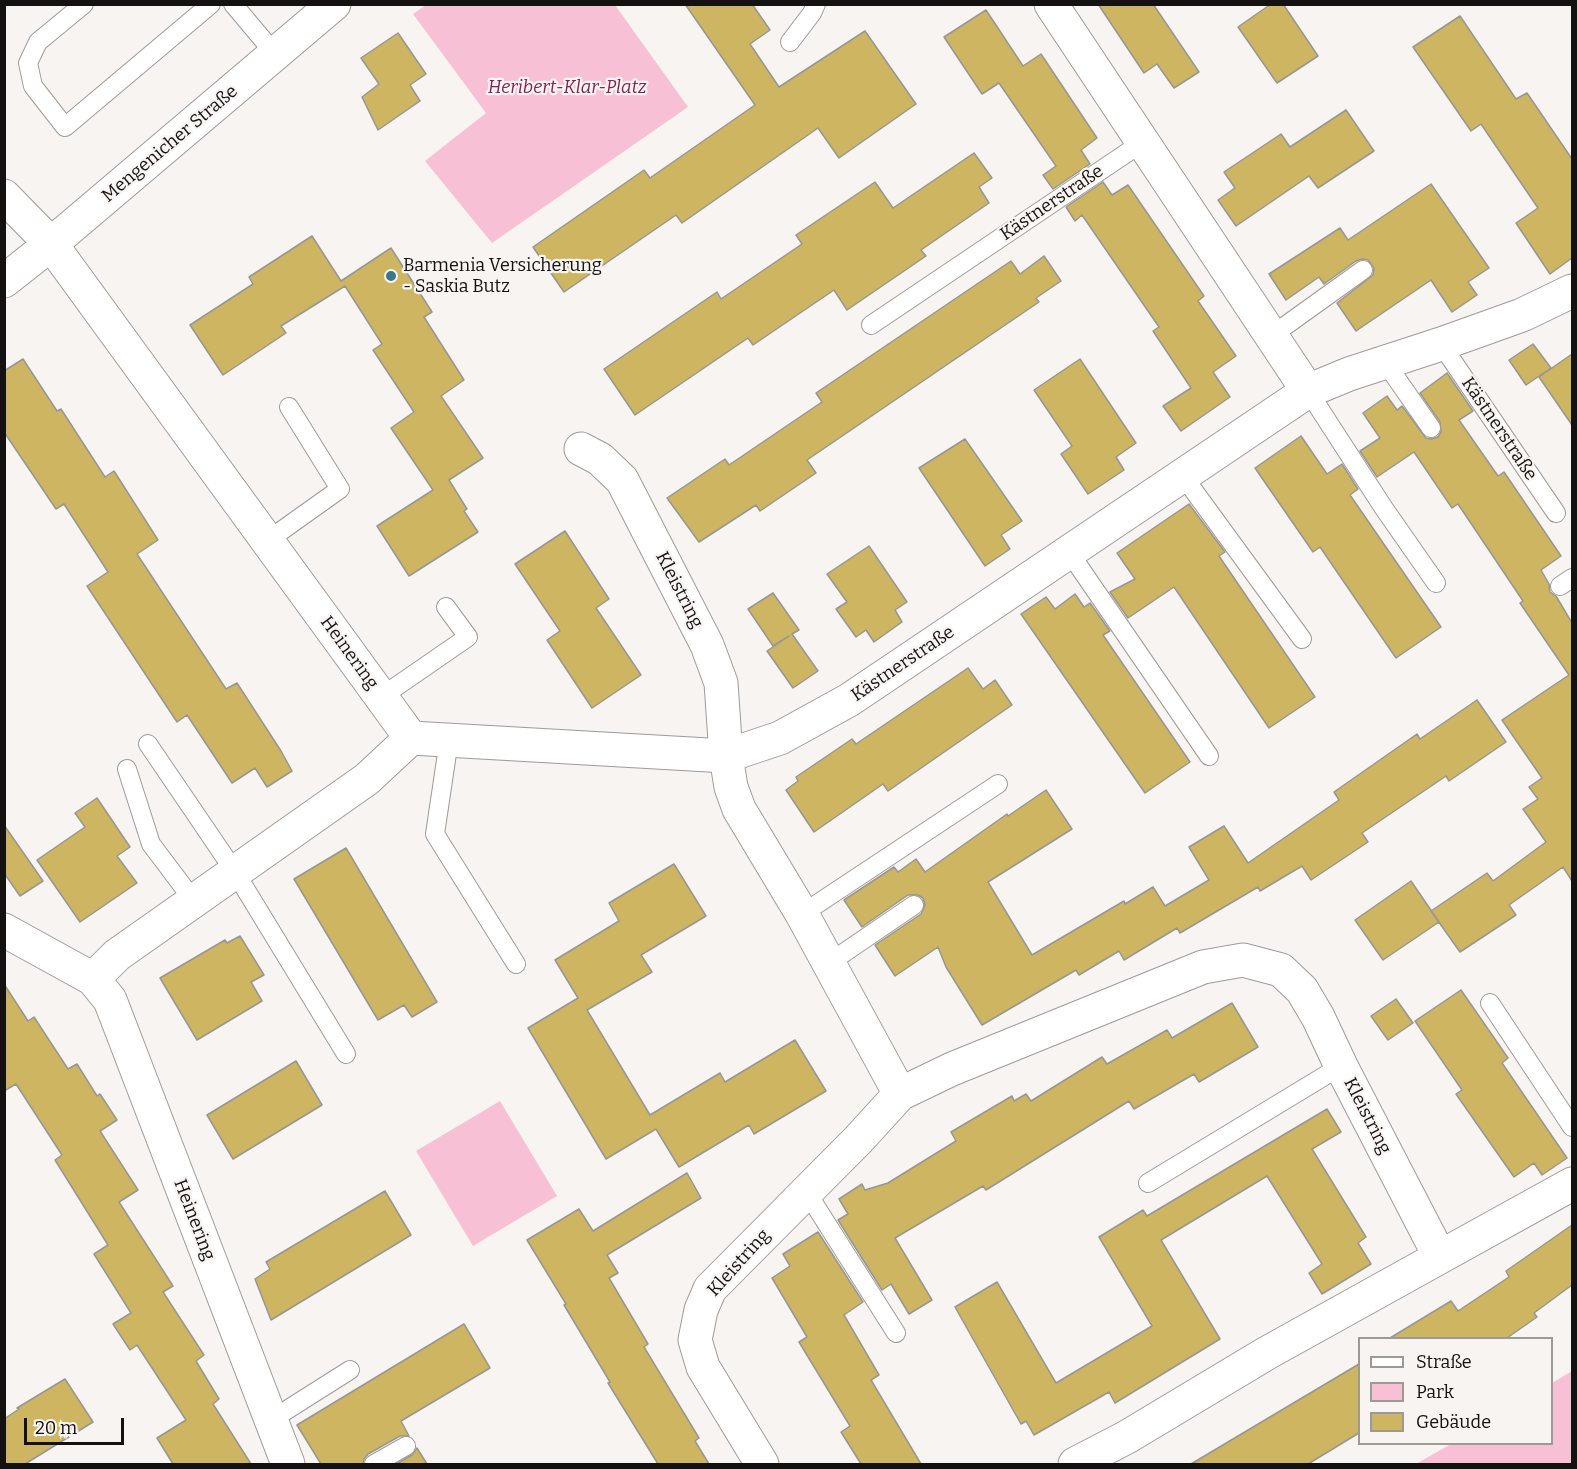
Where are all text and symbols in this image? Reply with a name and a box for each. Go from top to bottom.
park label: Heribert-Klar-Platz [488,77,646,99]
street label: Mengenicher Straße [98,81,242,207]
street label: Kästnerstraße [996,161,1108,245]
place label: Barmenia Versicherung - Saskia Butz [403,255,602,298]
marker: Barmenia Versicherung - Saskia Butz [384,269,398,283]
street label: Kästnerstraße [1457,373,1541,485]
street label: Kleistring [651,548,707,632]
street label: Heinering [315,612,383,694]
street label: Kästnerstraße [847,622,959,706]
street label: Kleistring [1339,1074,1395,1158]
street label: Heinering [169,1176,219,1264]
street label: Kleistring [703,1225,775,1301]
legend [1358,1337,1553,1445]
text: Straße [1416,1351,1472,1373]
text: Park [1416,1381,1454,1403]
scale bar [27,1406,128,1444]
text: Gebäude [1416,1411,1491,1433]
text: 20 m [35,1417,77,1439]

